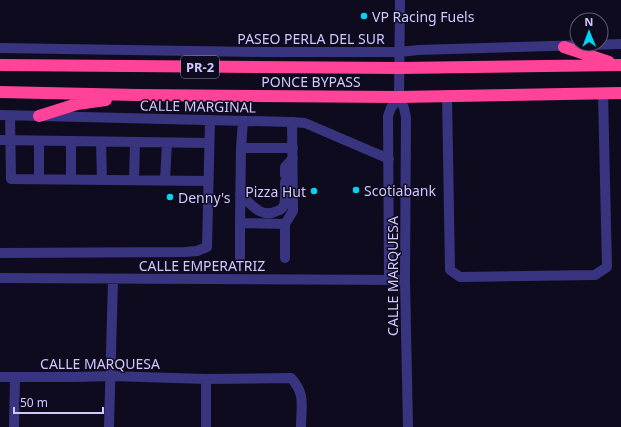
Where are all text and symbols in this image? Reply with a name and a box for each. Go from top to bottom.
place label: VP Racing Fuels [372,7,475,26]
marker: VP Racing Fuels [359,11,369,21]
north arrow [569,12,609,52]
text: N [584,14,593,29]
street label: PASEO PERLA DEL SUR [237,29,385,48]
road number: PR-2 [181,56,219,78]
street label: PONCE BYPASS [261,72,361,91]
street label: CALLE MARGINAL [140,95,256,117]
place label: Scotiabank [364,181,437,200]
place label: Pizza Hut [245,182,306,201]
marker: Scotiabank [351,185,361,195]
marker: Pizza Hut [309,186,319,196]
place label: Denny's [178,188,231,207]
marker: Denny's [165,192,175,202]
street label: CALLE MARQUESA [383,216,402,336]
street label: CALLE EMPERATRIZ [139,256,265,275]
street label: CALLE MARQUESA [40,354,160,373]
scale bar [14,389,103,415]
text: 50 m [20,394,48,411]

